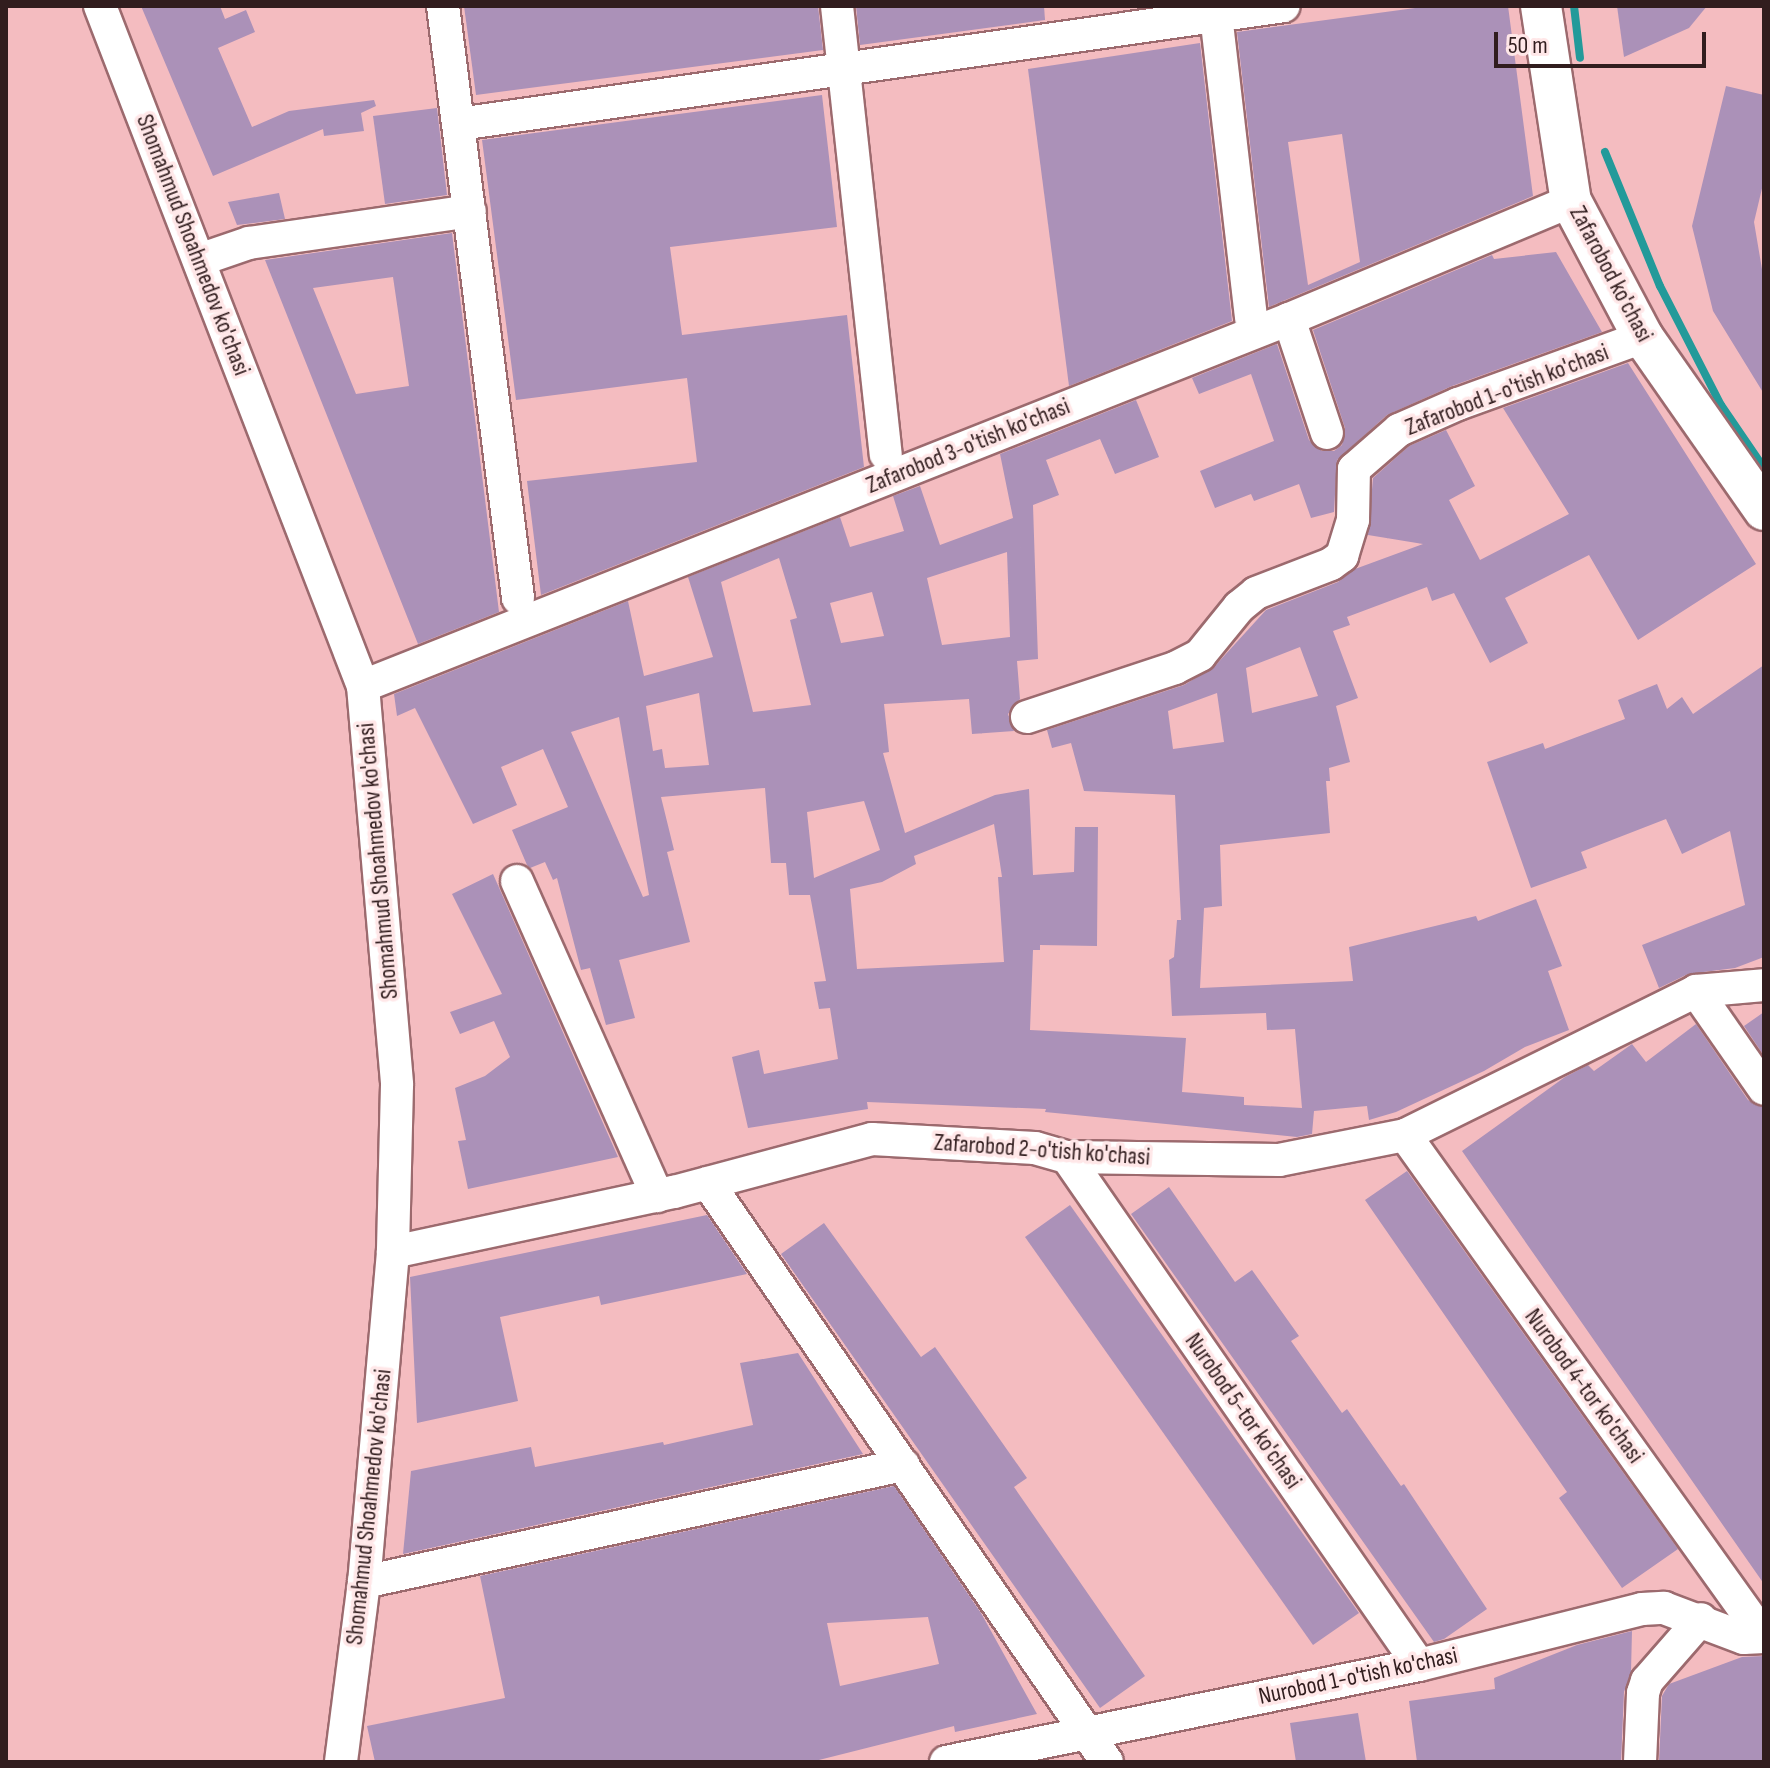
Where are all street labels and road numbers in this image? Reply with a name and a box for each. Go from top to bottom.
street label: Shomahmud Shoahmedov ko'chasi [130,110,256,380]
street label: Zafarobod ko'chasi [1563,201,1659,347]
street label: Zafarobod 1-o'tish ko'chasi [1401,338,1613,442]
street label: Zafarobod 3-o'tish ko'chasi [862,392,1074,500]
street label: Shomahmud Shoahmedov ko'chasi [352,722,404,1000]
street label: Zafarobod 2-o'tish ko'chasi [933,1128,1151,1172]
street label: Nurobod 4-tor ko'chasi [1518,1303,1650,1469]
street label: Nurobod 5-tor ko'chasi [1179,1328,1307,1494]
street label: Shomahmud Shoahmedov ko'chasi [340,1368,398,1646]
street label: Nurobod 1-o'tish ko'chasi [1256,1641,1460,1711]

